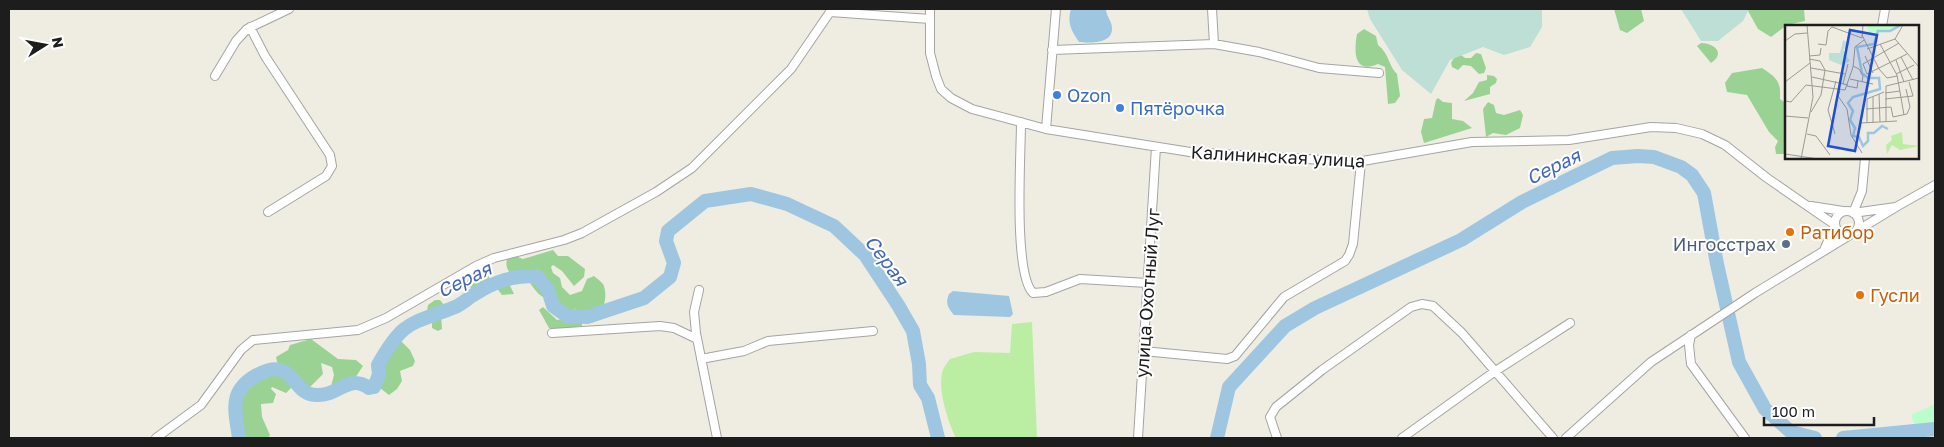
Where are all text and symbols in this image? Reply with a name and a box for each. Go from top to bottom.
north arrow [20,20,70,70]
inset map [1785,25,1919,159]
text: N [49,36,68,49]
place label: Ozon [1067,84,1111,106]
marker: Ozon [1051,89,1063,101]
place label: Пятёрочка [1130,97,1225,119]
marker: Пятёрочка [1114,102,1126,114]
street label: Калининская улица [1190,140,1366,172]
water label: Серая [1522,143,1585,189]
street label: улица Охотный Луг [1130,207,1164,379]
place label: Ратибор [1800,221,1874,243]
marker: Ратибор [1784,226,1796,238]
water label: Серая [861,230,914,291]
place label: Ингосстрах [1673,233,1776,255]
marker: Ингосстрах [1780,238,1792,250]
water label: Серая [433,256,496,302]
place label: Гусли [1870,284,1920,306]
marker: Гусли [1854,289,1866,301]
scale bar [1764,394,1874,426]
text: 100 m [1772,402,1815,420]

